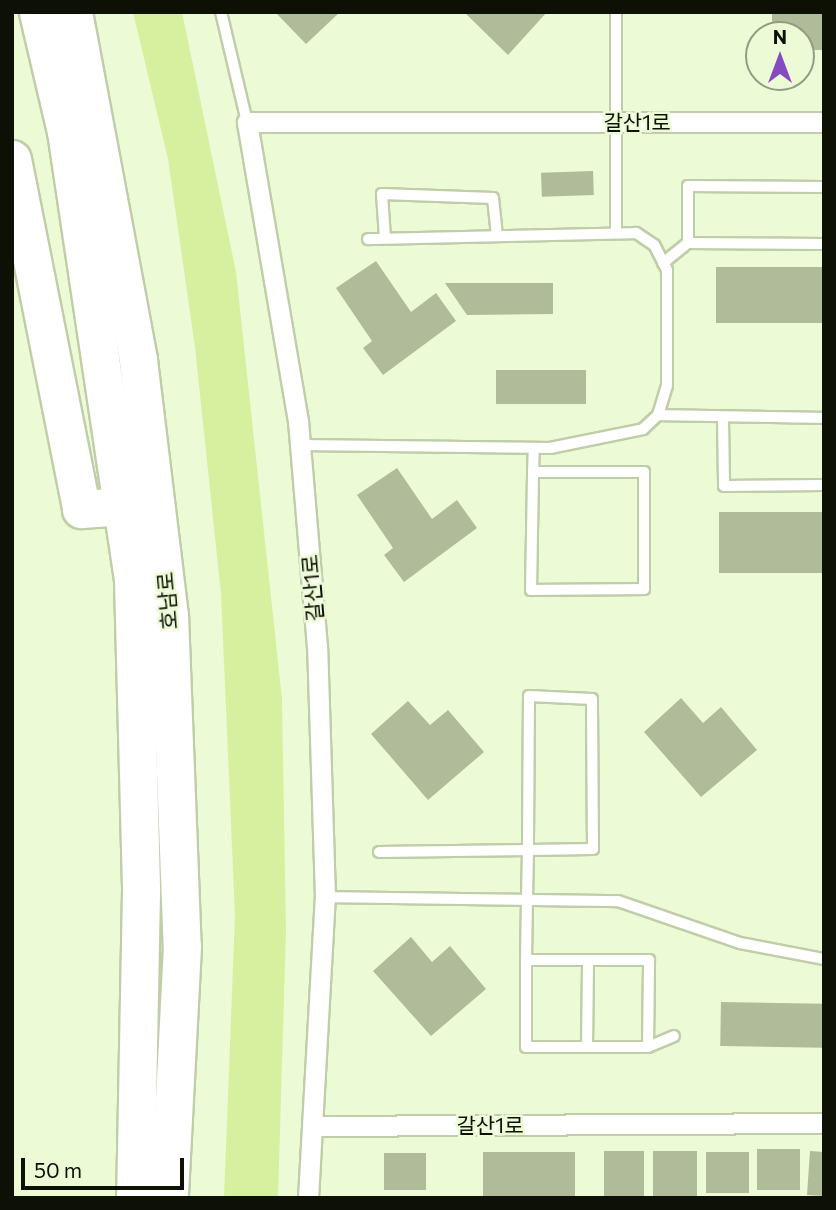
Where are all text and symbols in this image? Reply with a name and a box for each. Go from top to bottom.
north arrow [745,21,815,91]
text: N [773,25,787,48]
street label: 갈산1로 [604,109,670,135]
street label: 갈산1로 [297,554,327,622]
street label: 호남로 [152,571,182,631]
street label: 갈산1로 [457,1112,523,1138]
scale bar [24,1144,187,1188]
text: 50 m [34,1157,82,1182]

